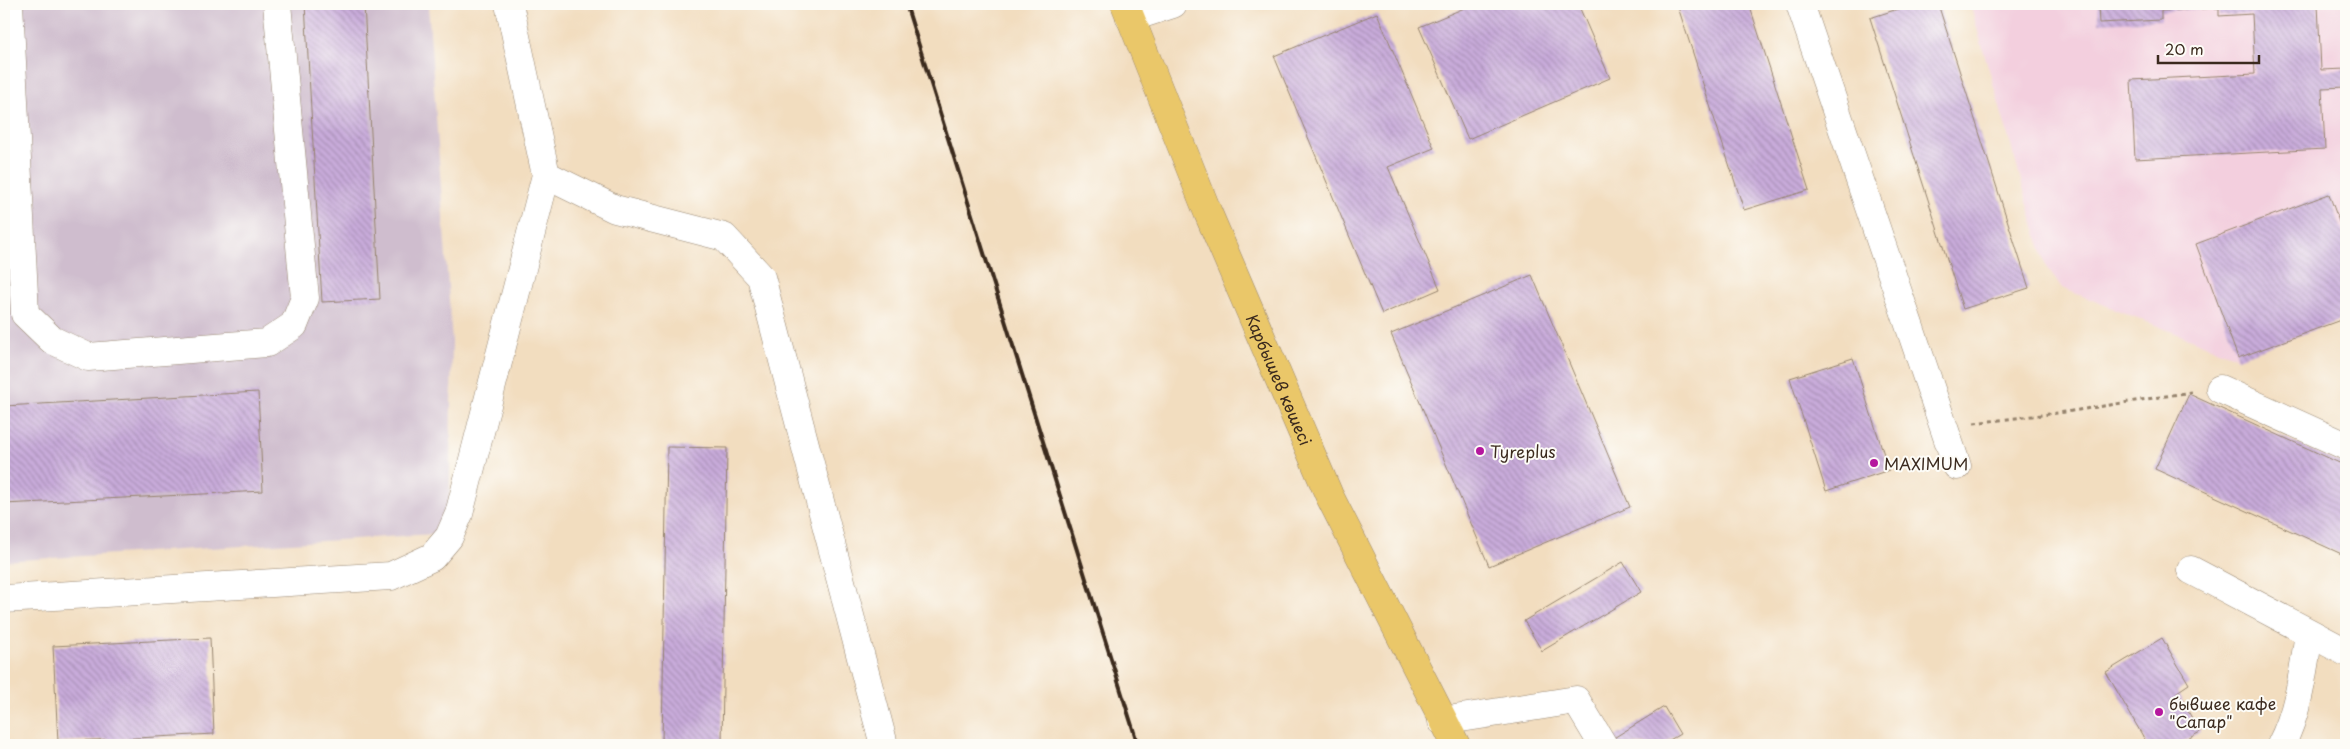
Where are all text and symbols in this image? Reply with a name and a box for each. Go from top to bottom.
scale bar [2158,32,2259,64]
text: 20 m [2165,37,2204,60]
street label: Карбышев көшесі [1241,310,1318,449]
place label: Tyreplus [1490,439,1556,463]
marker: Tyreplus [1474,445,1486,457]
place label: MAXIMUM [1884,451,1968,475]
marker: MAXIMUM [1868,457,1880,469]
place label: бывшее кафе "Сапар" [2169,691,2276,733]
marker: бывшее кафе "Сапар" [2153,706,2165,718]

